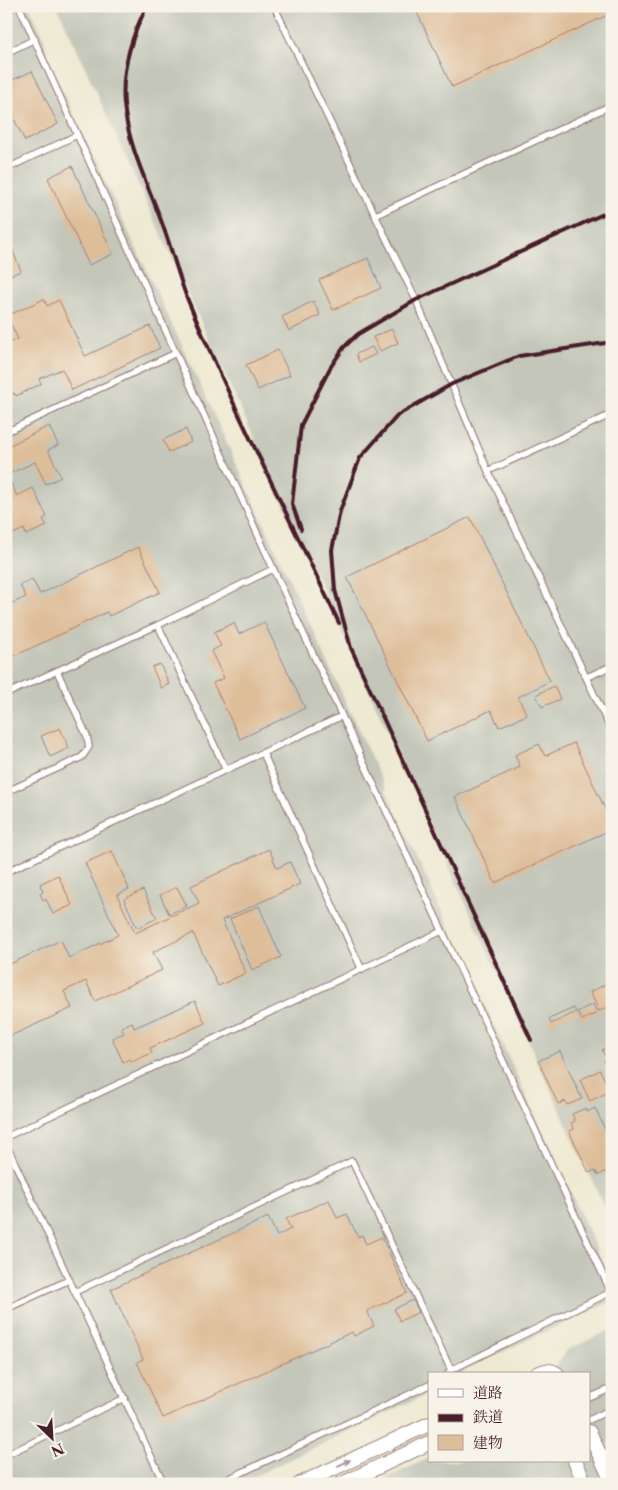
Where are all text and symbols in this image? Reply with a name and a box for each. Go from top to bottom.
legend [428,1372,590,1462]
text: 道路 [473,1383,503,1402]
text: 鉄道 [473,1407,503,1426]
north arrow [28,1412,78,1462]
text: 建物 [473,1433,503,1452]
text: N [48,1439,67,1461]
one-way arrow [337,1459,351,1467]

